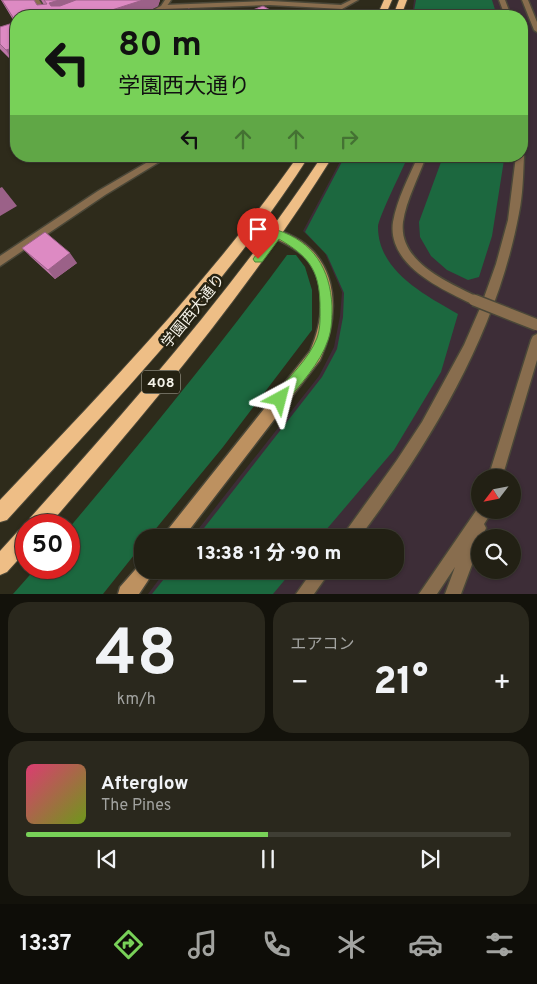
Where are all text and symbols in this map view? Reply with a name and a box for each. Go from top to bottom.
text: 80 m [118,24,202,68]
icon: left [35,30,100,95]
text: 学園西大通り [118,74,250,101]
icon: left [176,125,204,153]
icon: ahead [229,125,257,153]
icon: ahead [282,125,310,153]
icon: right [335,125,363,153]
pin [237,208,279,259]
icon: arrive [244,215,272,243]
street label: 学園西大通り [158,271,230,353]
road number: 408 [142,371,180,394]
position arrow [253,372,305,424]
north arrow [471,469,521,519]
map controls [471,469,521,579]
speed limit sign: 50 [15,514,80,579]
button: search [471,529,521,579]
text: 13:38 · 1 分 · 90 m [197,542,341,566]
text: 48 [95,616,178,698]
text: エアコン [291,635,355,655]
text: 21° [373,659,428,708]
text: − [291,666,309,702]
text: + [493,666,511,702]
text: km/h [117,690,156,710]
text: Afterglow [101,772,189,796]
text: The Pines [101,796,171,816]
icon: previous [93,845,121,873]
icon: pause [254,845,282,873]
icon: next [416,845,444,873]
icon: directions [111,927,146,962]
icon: music [185,927,220,962]
icon: phone [259,927,294,962]
icon: climate [334,927,369,962]
icon: car [408,927,443,962]
icon: filters [482,927,517,962]
text: 13:37 [20,931,72,958]

